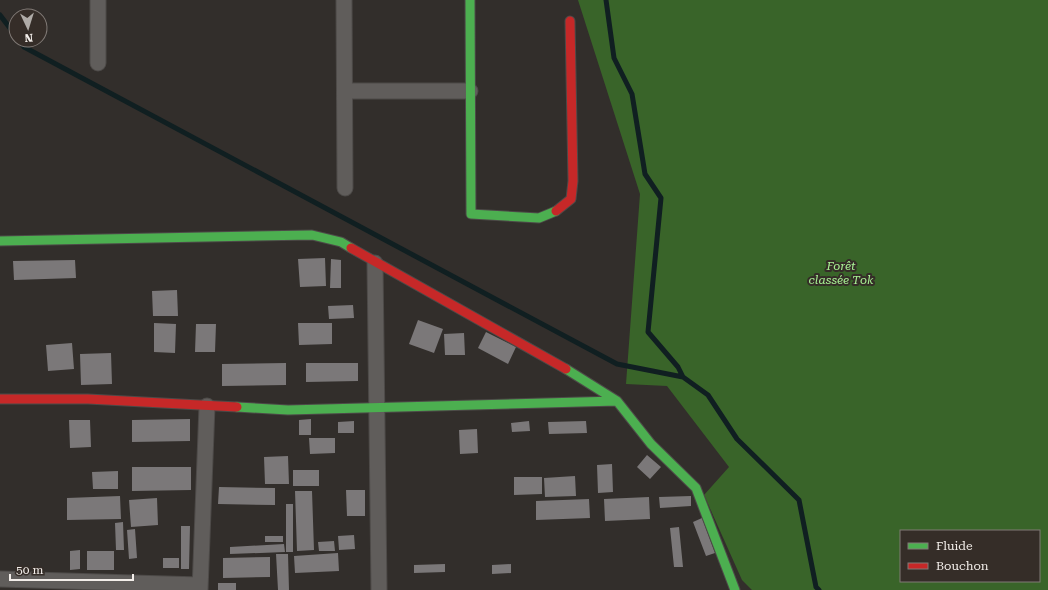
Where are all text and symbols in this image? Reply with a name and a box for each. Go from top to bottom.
north arrow [8,8,48,48]
text: N [23,31,33,44]
park label: Forêt classée Tok [809,259,874,287]
legend [900,530,1040,582]
text: Fluide [936,539,973,553]
scale bar [10,556,133,582]
text: Bouchon [936,559,989,573]
text: 50 m [16,563,43,577]

